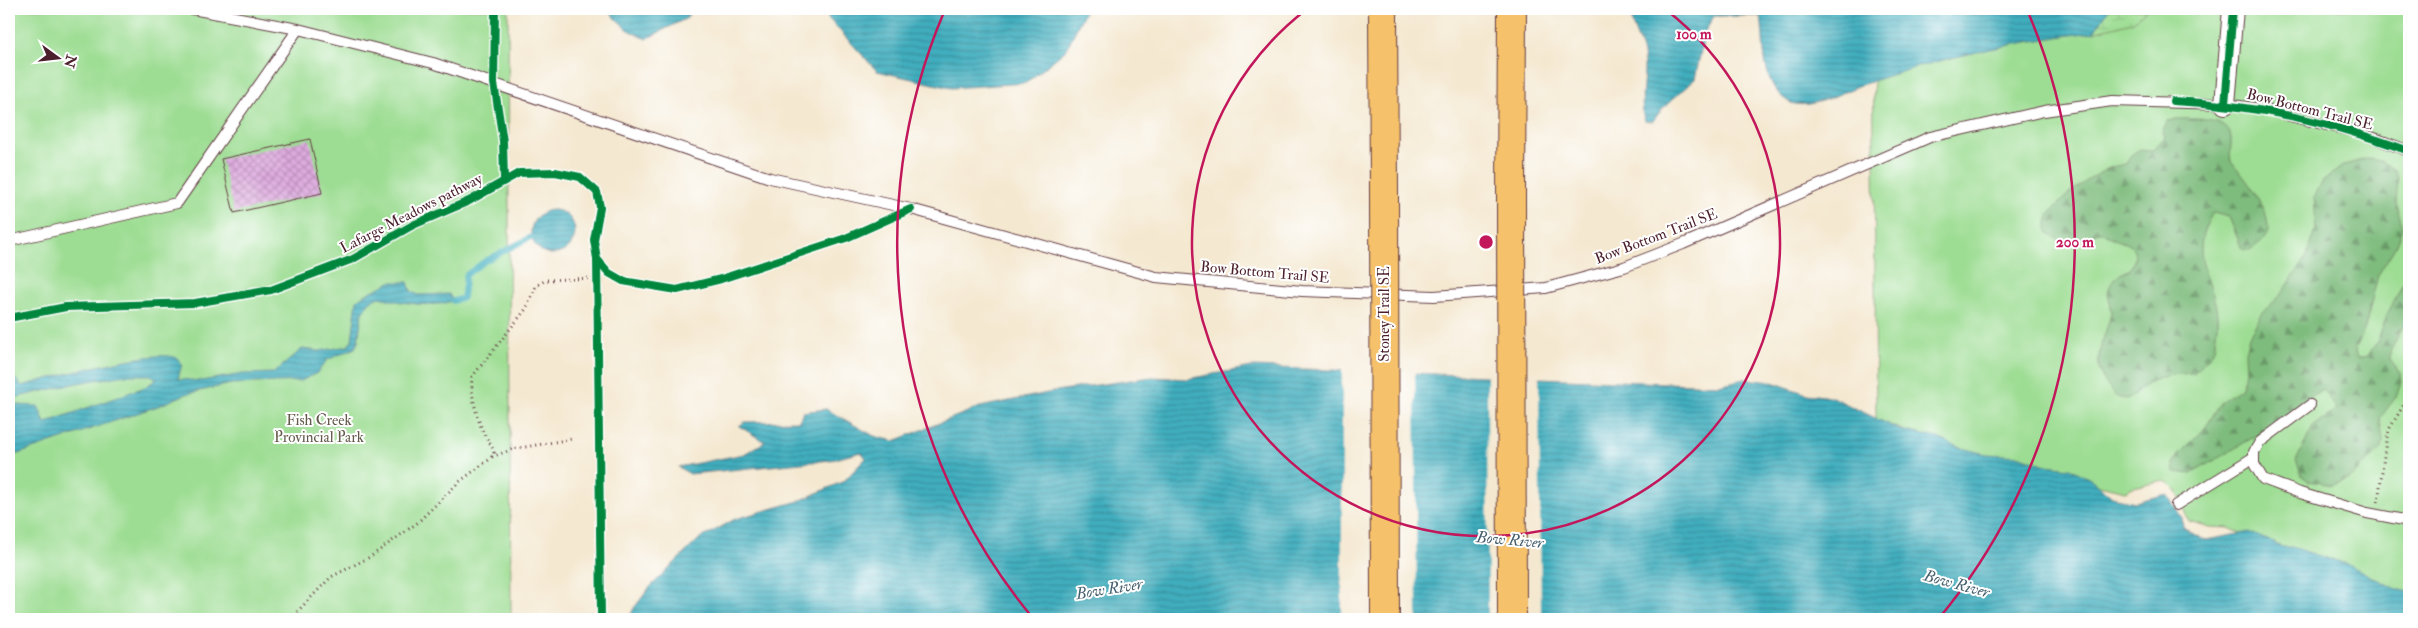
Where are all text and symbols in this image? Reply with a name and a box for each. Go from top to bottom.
text: 100 m [1676,25,1712,44]
north arrow [32,32,82,82]
text: N [60,52,80,70]
street label: Bow Bottom Trail SE [2245,85,2375,134]
street label: Lafarge Meadows pathway [337,169,486,259]
street label: Bow Bottom Trail SE [1592,204,1720,269]
centre of rings [1477,233,1495,251]
text: 200 m [2056,233,2094,252]
street label: Bow Bottom Trail SE [1200,257,1330,288]
street label: Stoney Trail SE [1375,266,1394,362]
park label: Fish Creek Provincial Park [274,411,364,447]
water label: Bow River [1475,527,1545,553]
water label: Bow River [1921,565,1993,603]
water label: Bow River [1073,574,1145,604]

